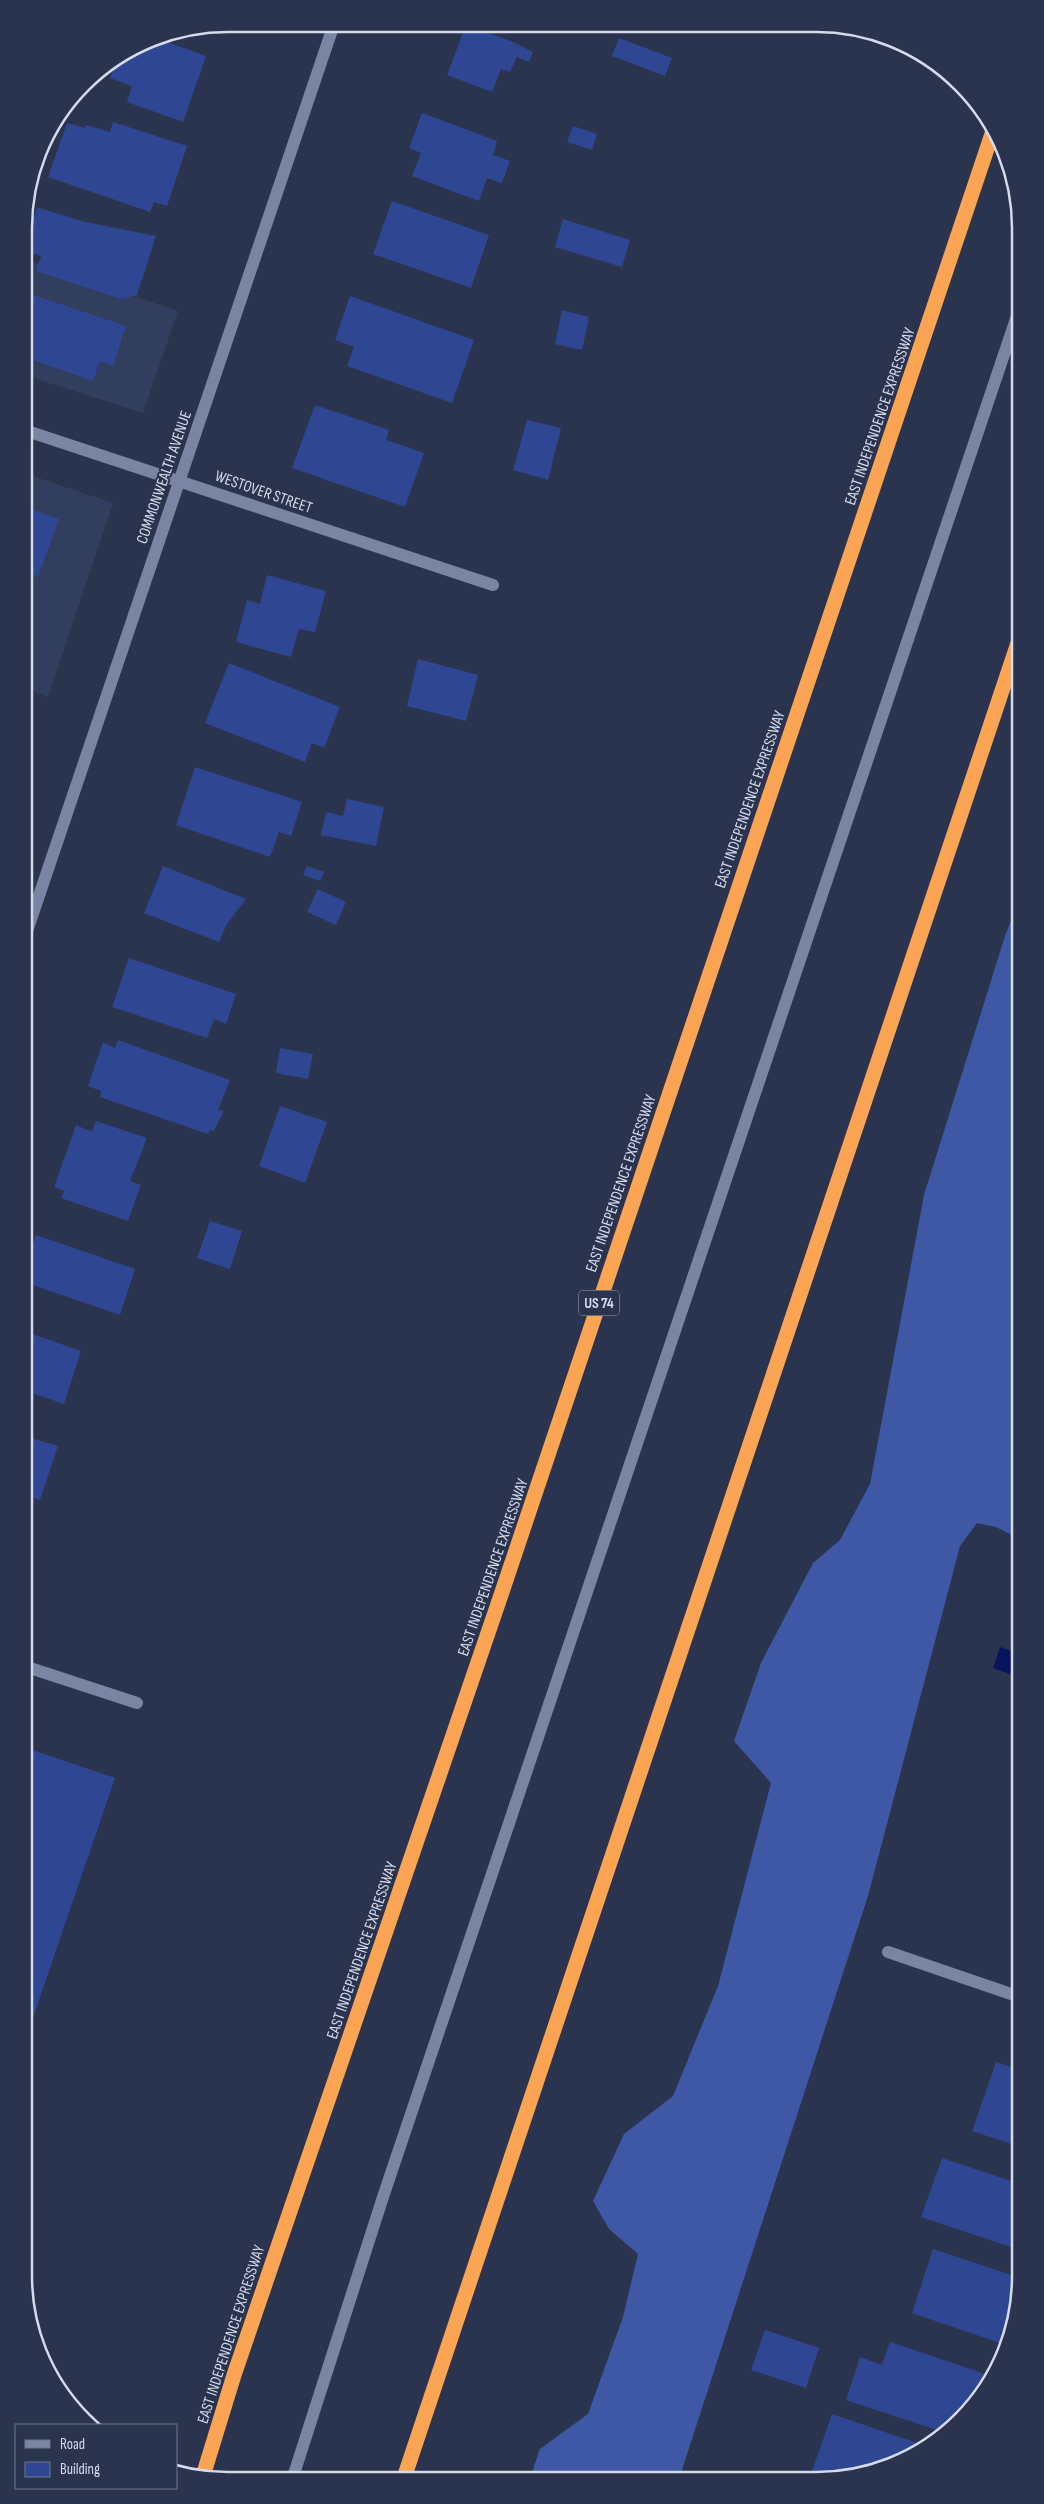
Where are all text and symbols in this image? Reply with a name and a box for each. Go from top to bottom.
street label: EAST INDEPENDENCE EXPRESSWAY [841,325,920,508]
street label: COMMONWEALTH AVENUE [133,409,196,546]
street label: WESTOVER STREET [212,467,315,518]
street label: EAST INDEPENDENCE EXPRESSWAY [711,708,790,891]
street label: EAST INDEPENDENCE EXPRESSWAY [582,1092,661,1275]
road number: US 74 [579,1290,619,1316]
street label: EAST INDEPENDENCE EXPRESSWAY [454,1476,533,1659]
street label: EAST INDEPENDENCE EXPRESSWAY [323,1859,402,2042]
street label: EAST INDEPENDENCE EXPRESSWAY [194,2243,269,2426]
legend [15,2424,178,2489]
text: Road [60,2435,85,2454]
text: Building [60,2460,100,2479]

